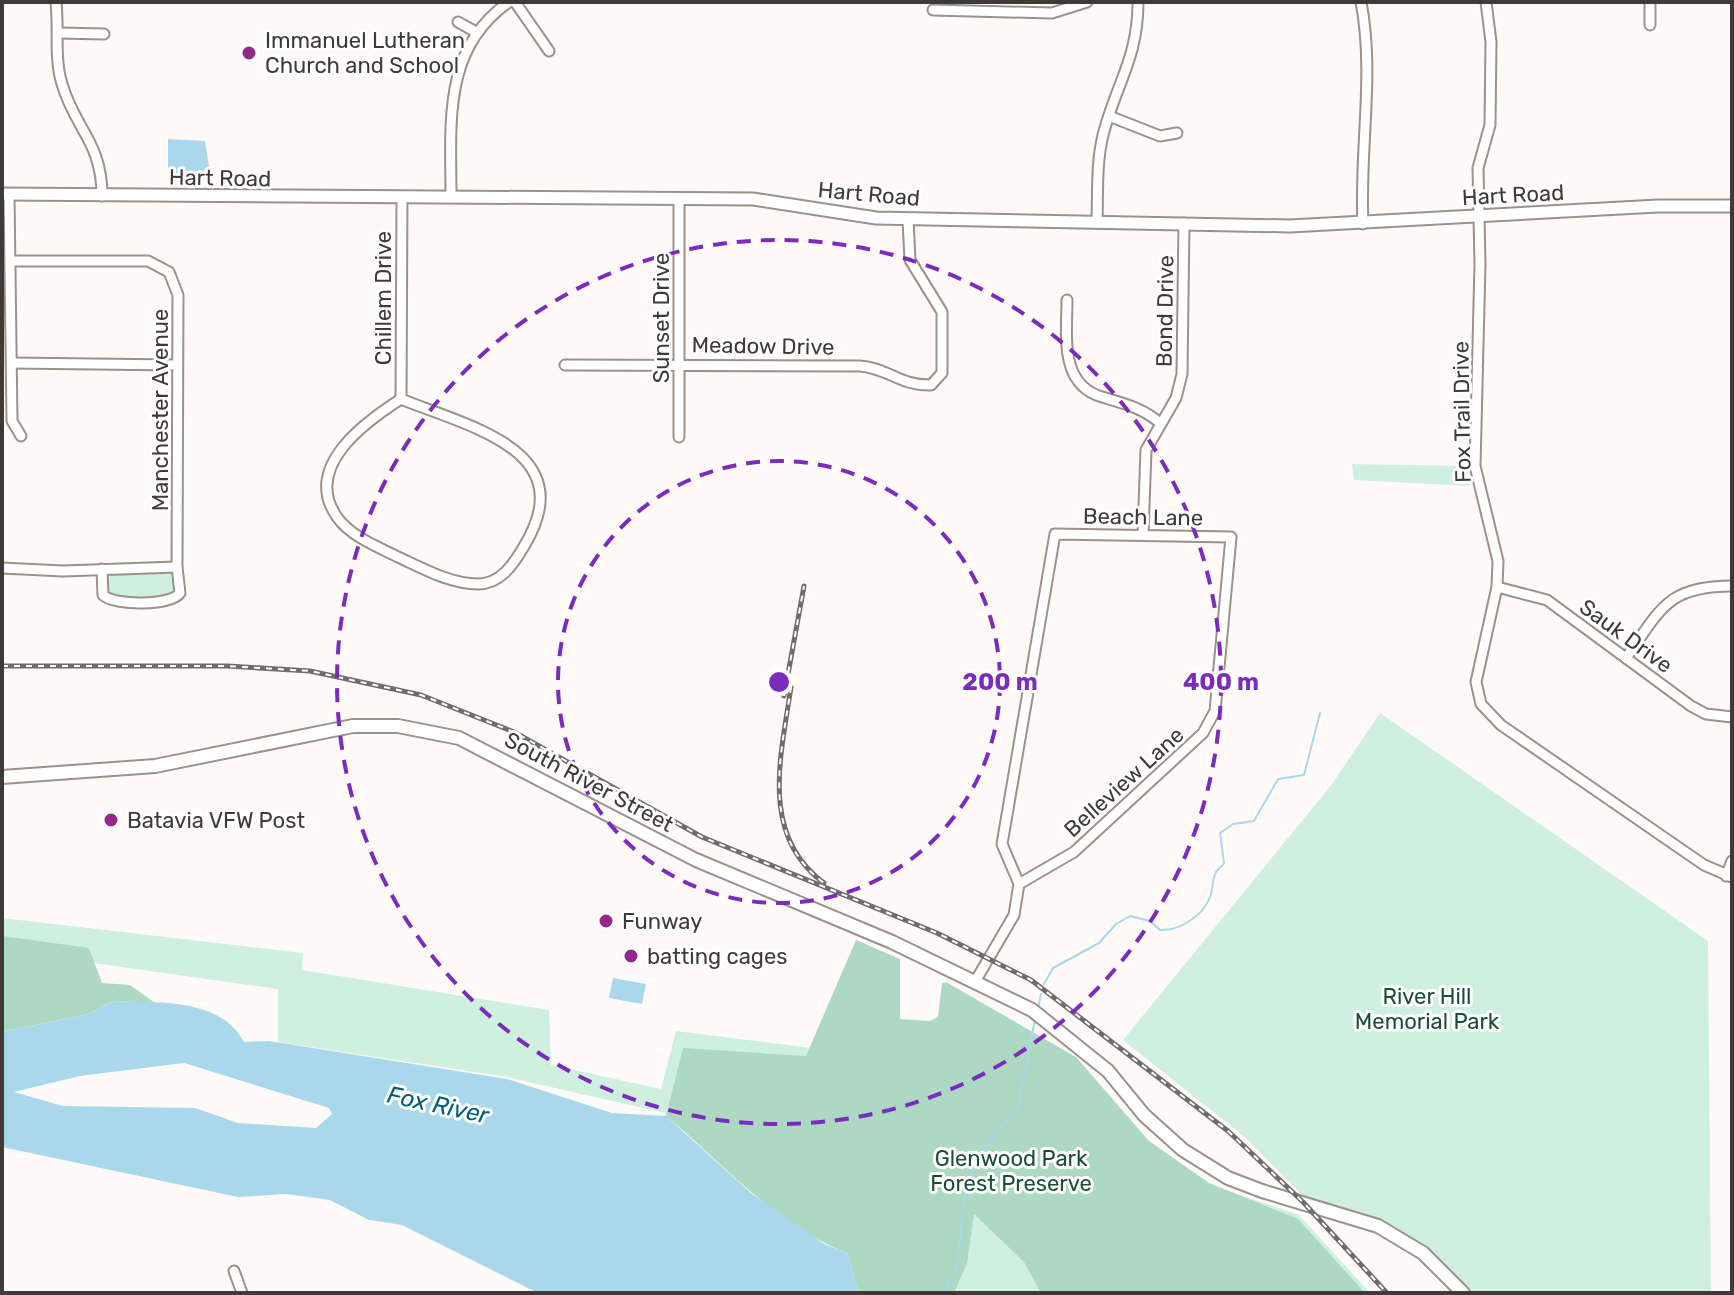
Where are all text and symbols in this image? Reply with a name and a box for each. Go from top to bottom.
place label: Immanuel Lutheran Church and School [265,27,465,79]
marker: Immanuel Lutheran Church and School [240,44,258,62]
street label: Hart Road [169,164,271,192]
street label: Hart Road [817,176,921,212]
street label: Hart Road [1461,179,1565,211]
street label: Chillem Drive [370,231,397,365]
street label: Sunset Drive [648,253,675,383]
street label: Bond Drive [1151,255,1179,367]
street label: Manchester Avenue [147,309,174,511]
street label: Meadow Drive [691,331,835,361]
street label: Fox Trail Drive [1447,341,1477,483]
street label: Beach Lane [1083,502,1203,532]
street label: Sauk Drive [1574,593,1678,679]
centre of rings [765,668,793,696]
text: 200 m [962,668,1038,696]
text: 400 m [1183,668,1259,696]
street label: Belleview Lane [1059,721,1189,843]
street label: South River Street [500,726,679,838]
place label: Batavia VFW Post [127,807,305,834]
marker: Batavia VFW Post [102,811,120,829]
place label: Funway [622,908,702,935]
marker: Funway [597,912,615,930]
place label: batting cages [647,943,787,970]
marker: batting cages [622,947,640,965]
park label: River Hill Memorial Park [1355,983,1500,1035]
water label: Fox River [385,1081,492,1130]
park label: Glenwood Park Forest Preserve [930,1145,1092,1197]

